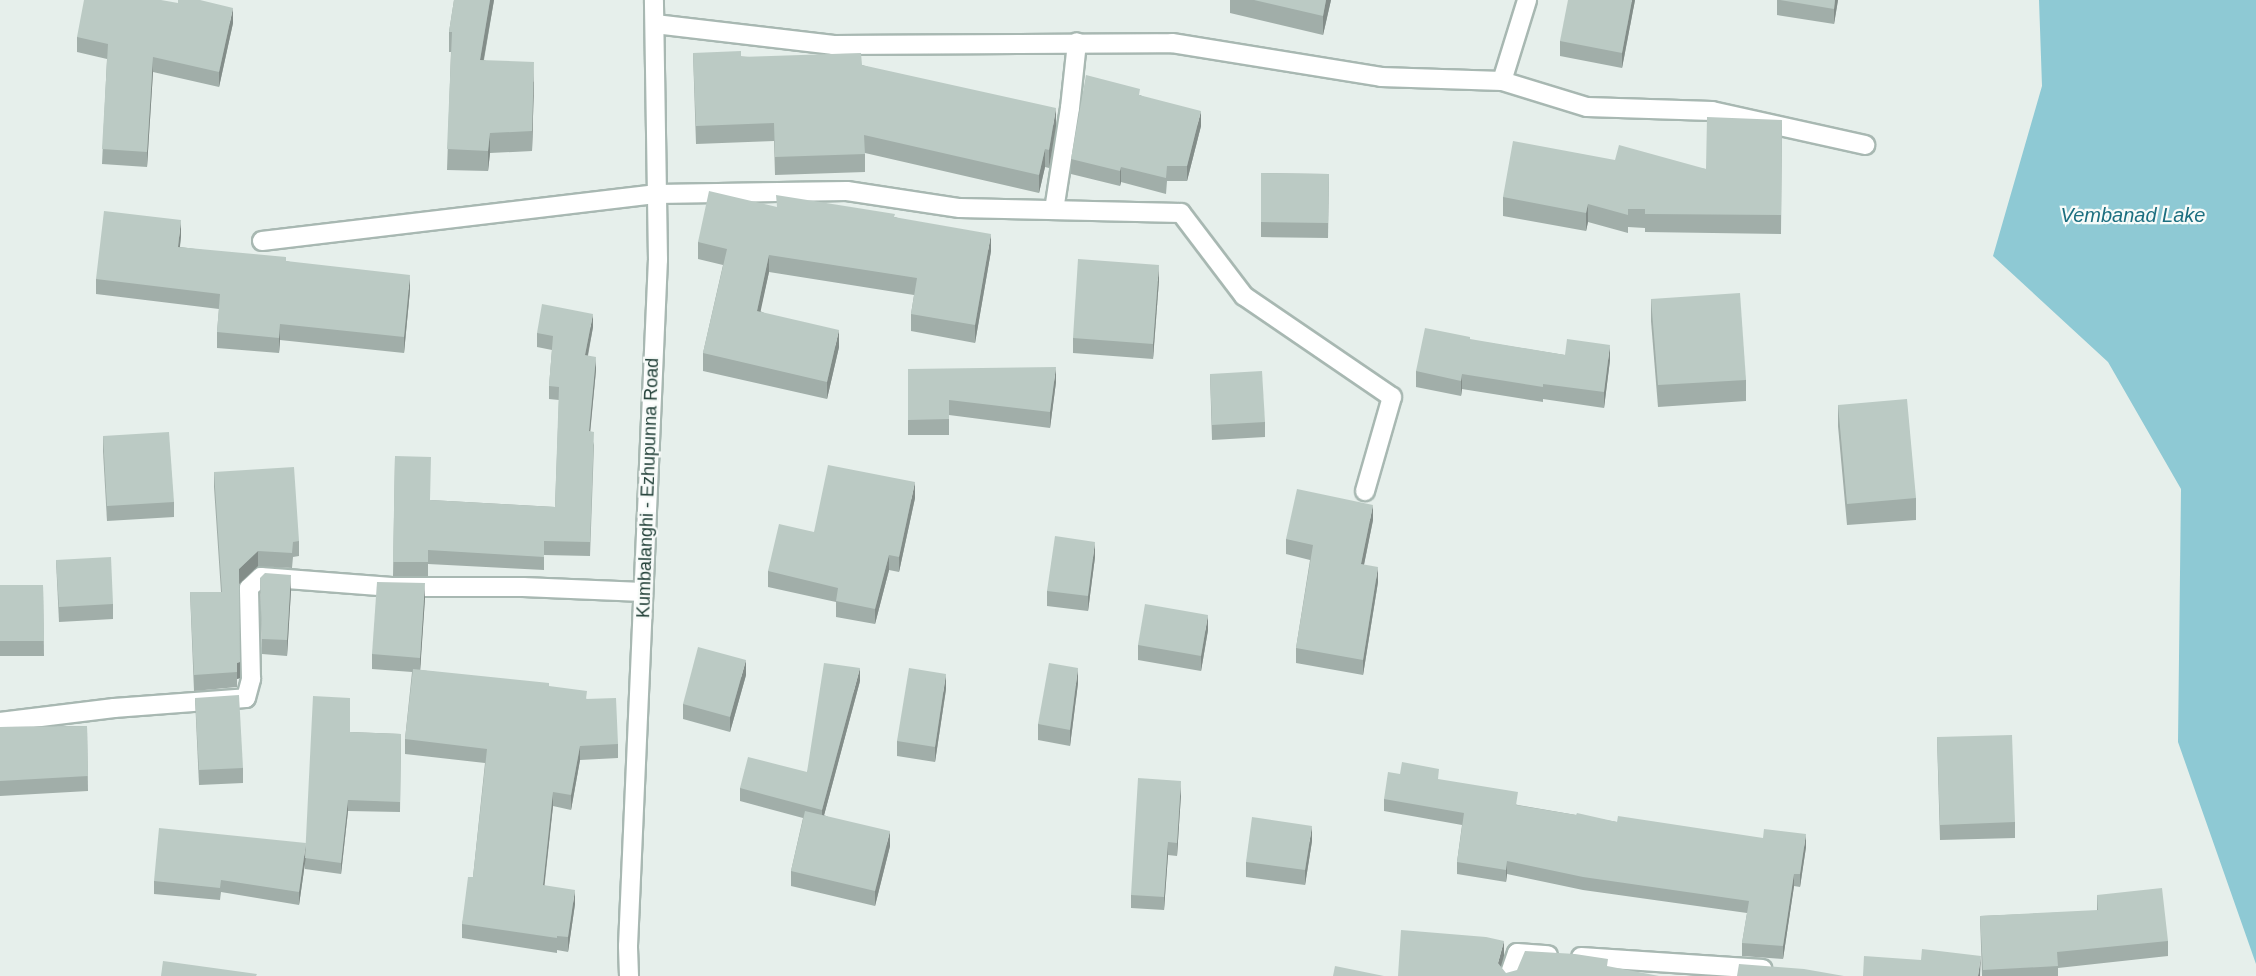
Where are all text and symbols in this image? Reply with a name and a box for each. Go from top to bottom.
water label: Vembanad Lake [2061,203,2205,227]
street label: Kumbalanghi - Ezhupunna Road [633,358,663,618]

